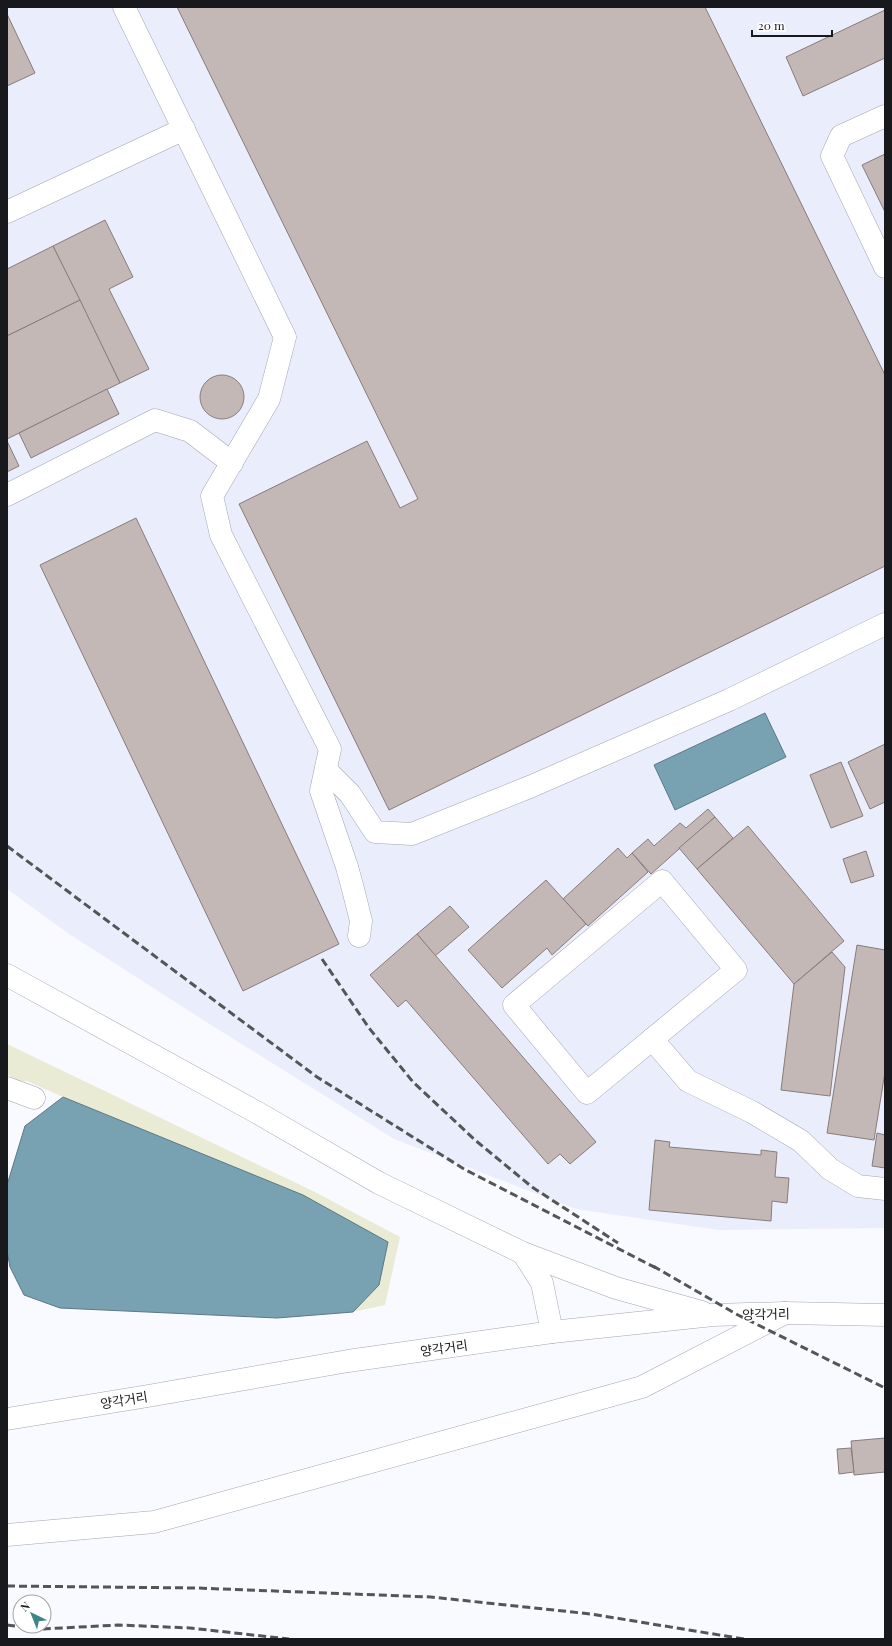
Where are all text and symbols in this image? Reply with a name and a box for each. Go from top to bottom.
scale bar [752,12,832,38]
text: 20 m [758,17,785,33]
street label: 양각거리 [742,1305,790,1322]
street label: 양각거리 [419,1336,469,1359]
street label: 양각거리 [99,1387,149,1412]
north arrow [12,1594,52,1634]
text: N [17,1598,33,1615]

